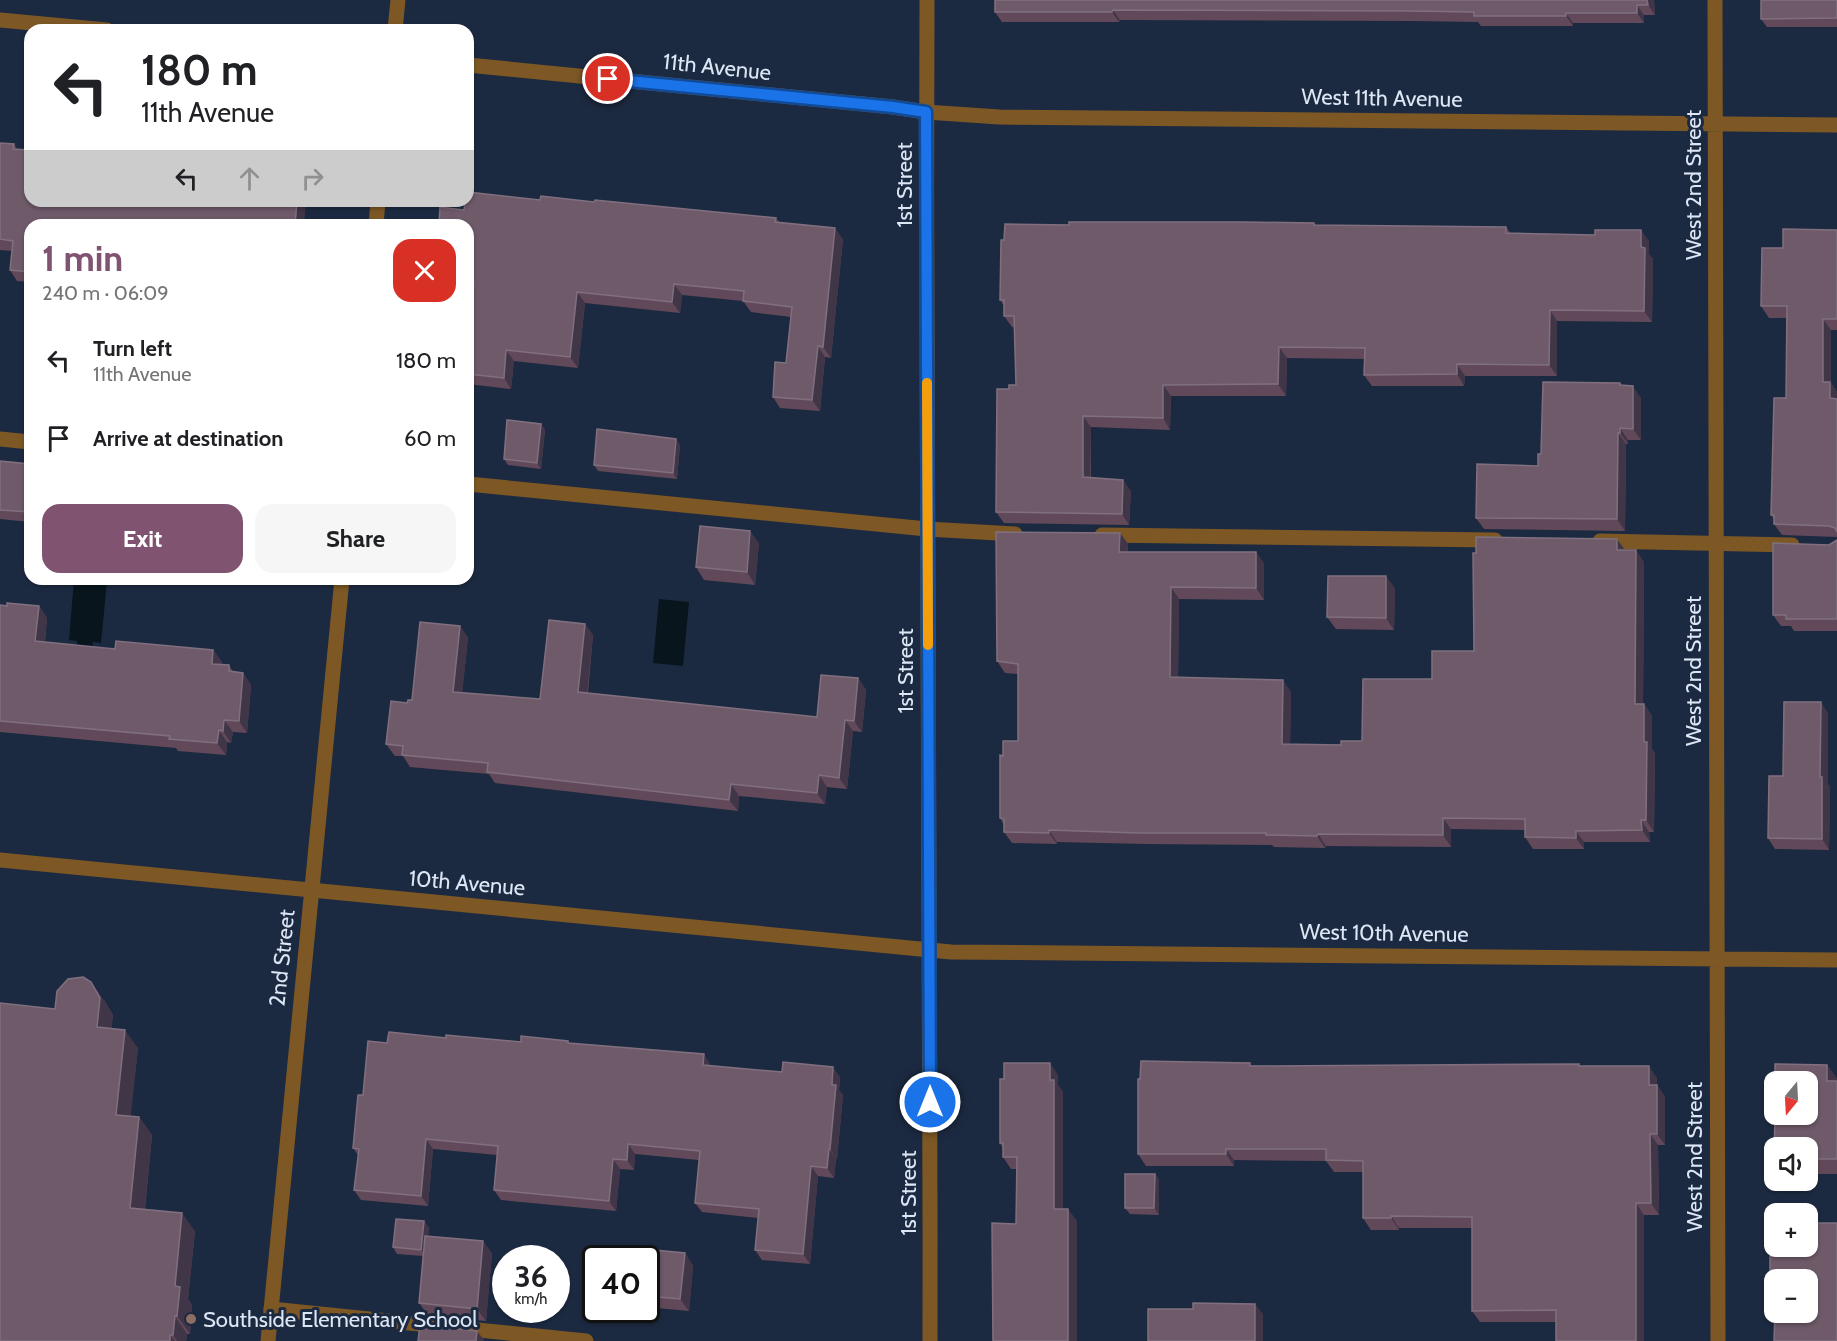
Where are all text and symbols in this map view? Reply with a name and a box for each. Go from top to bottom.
text: 180 m [141,44,257,96]
icon: left [42,48,120,126]
street label: 11th Avenue [662,48,772,86]
pin [582,53,633,104]
icon: arrive [591,62,624,95]
street label: West 11th Avenue [1301,83,1463,113]
text: 11th Avenue [141,96,274,129]
street label: West 2nd Street [1680,109,1707,260]
street label: 1st Street [891,142,918,228]
icon: left [170,162,203,195]
icon: ahead [233,162,266,195]
icon: right [296,162,329,195]
text: 1 min [42,236,123,280]
button: close [393,239,456,302]
text: 240 m · 06:09 [42,281,169,305]
text: Turn left [93,335,172,362]
icon: left [42,344,75,377]
text: 180 m [396,347,456,374]
text: 11th Avenue [93,362,192,386]
icon: arrive [42,422,75,455]
text: Arrive at destination [93,425,283,452]
text: 60 m [404,425,456,452]
button: Exit [42,504,243,573]
button: Share [255,504,456,573]
street label: West 2nd Street [1680,595,1707,746]
street label: 1st Street [892,628,919,714]
street label: 10th Avenue [408,864,526,902]
street label: 2nd Street [263,908,301,1008]
street label: West 10th Avenue [1299,918,1469,948]
position arrow [898,1070,962,1134]
north arrow [1764,1071,1818,1125]
map controls [1764,1071,1818,1323]
street label: West 2nd Street [1681,1081,1708,1232]
button: sound [1764,1137,1818,1191]
street label: 1st Street [895,1150,922,1236]
button: + [1764,1203,1818,1257]
speed limit sign: 40 [582,1245,660,1323]
text: 36 [514,1258,548,1295]
button: − [1764,1269,1818,1323]
text: km/h [515,1290,547,1308]
place label: Southside Elementary School [203,1306,478,1333]
marker: Southside Elementary School [184,1312,198,1326]

